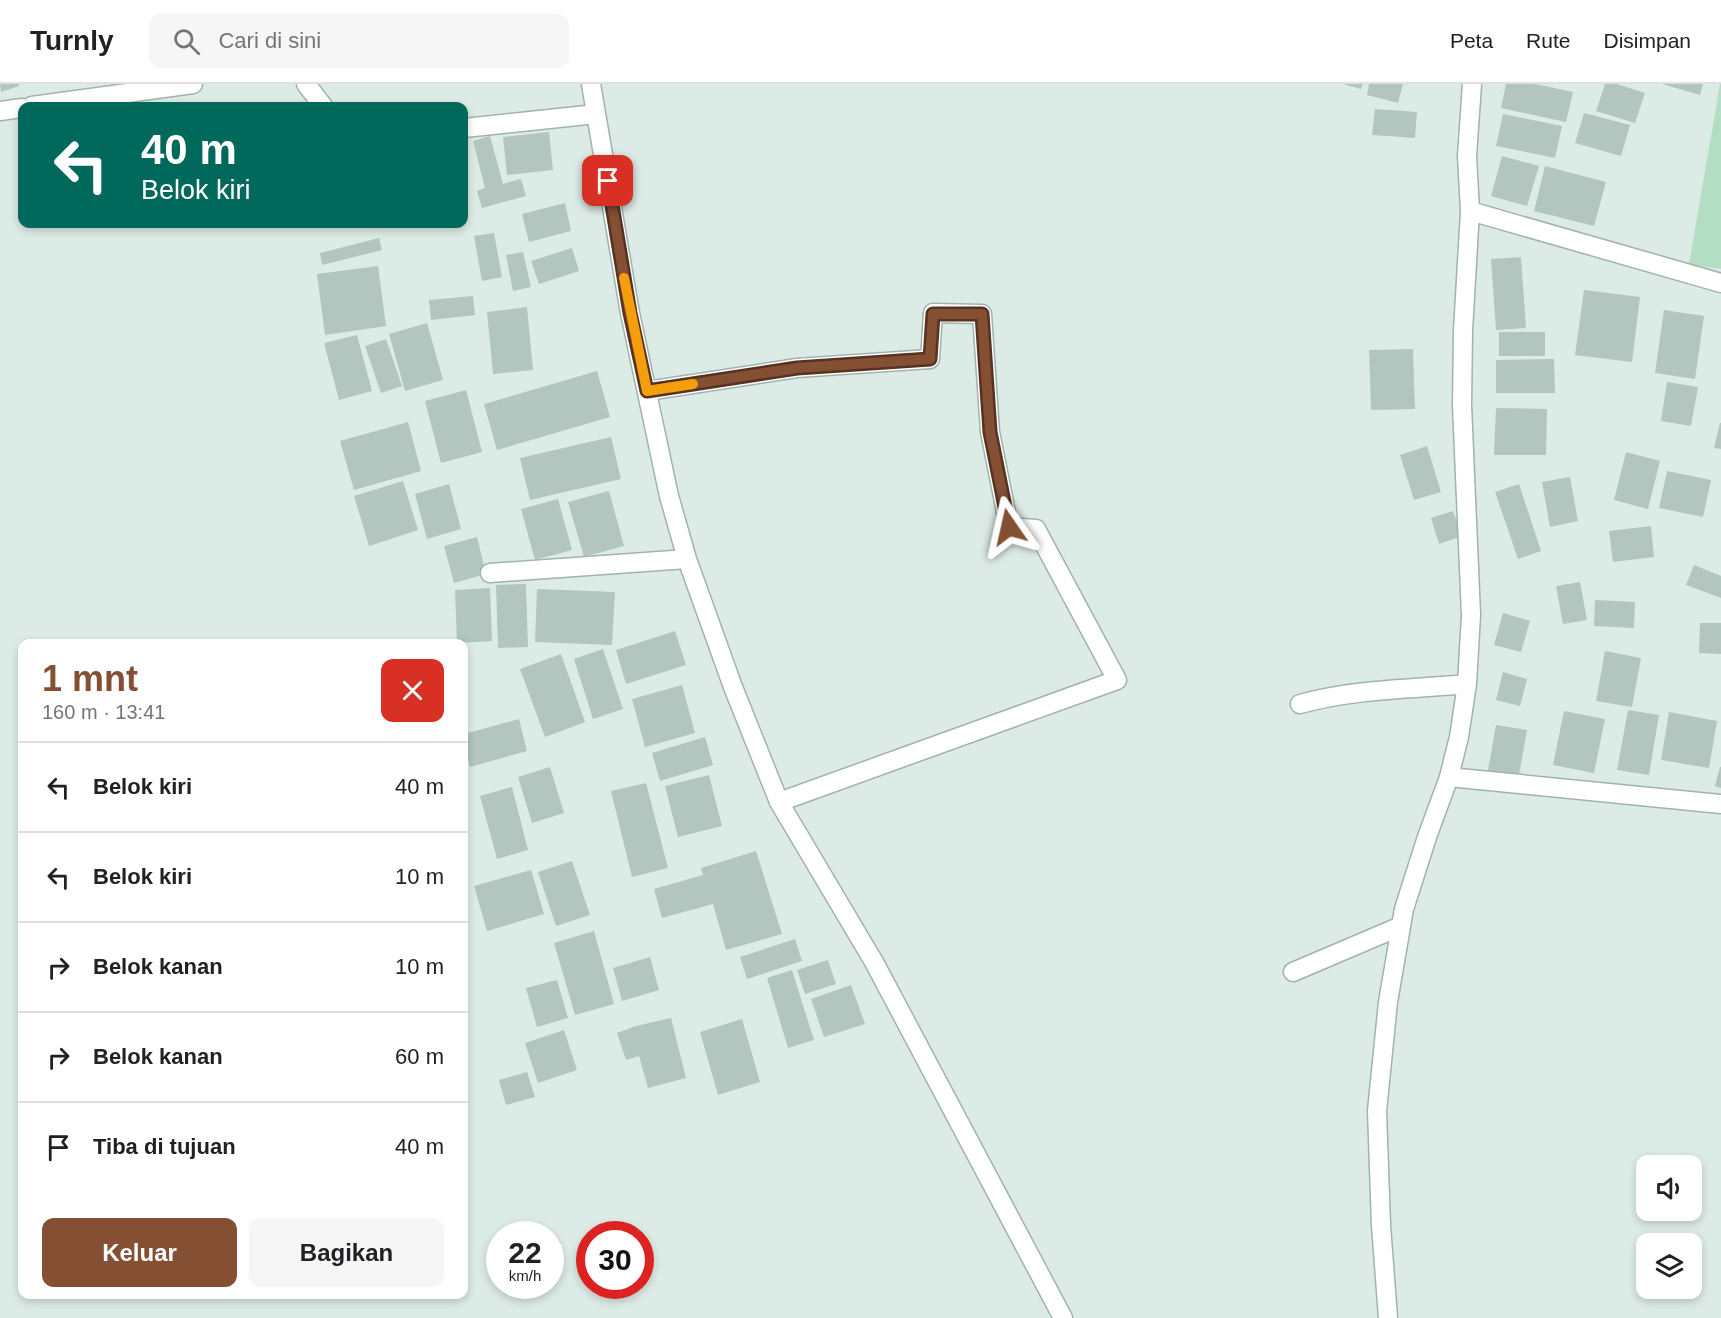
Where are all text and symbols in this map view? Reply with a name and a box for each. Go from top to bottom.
search box [149,14,569,68]
text: Turnly [30,25,113,56]
icon: search [170,25,203,58]
text: Cari di sini [218,28,321,53]
text: Peta [1450,29,1493,52]
text: Rute [1526,29,1570,52]
text: Disimpan [1603,29,1691,52]
icon: left [42,126,120,204]
text: 40 m [141,126,237,173]
pin [582,155,633,206]
icon: arrive [591,164,624,197]
text: Belok kiri [141,175,251,205]
position arrow [977,495,1041,559]
text: 1 mnt [42,658,138,699]
button: close [381,659,444,722]
text: 160 m · 13:41 [42,701,165,723]
icon: left [42,771,75,804]
text: Belok kiri [93,774,192,799]
text: 40 m [395,774,444,799]
icon: left [42,861,75,894]
text: Belok kiri [93,864,192,889]
text: 10 m [395,864,444,889]
icon: right [42,951,75,984]
text: Belok kanan [93,954,223,979]
text: 10 m [395,954,444,979]
icon: right [42,1041,75,1074]
text: Belok kanan [93,1044,223,1069]
text: 60 m [395,1044,444,1069]
icon: arrive [42,1131,75,1164]
text: Tiba di tujuan [93,1134,236,1159]
text: 40 m [395,1134,444,1159]
map controls [1636,1155,1702,1299]
button: sound [1636,1155,1702,1221]
button: Keluar [42,1218,237,1287]
button: Bagikan [249,1218,444,1287]
speed limit sign: 30 [576,1221,654,1299]
button: layers [1636,1233,1702,1299]
text: 22 [508,1236,542,1269]
text: km/h [509,1267,541,1284]

